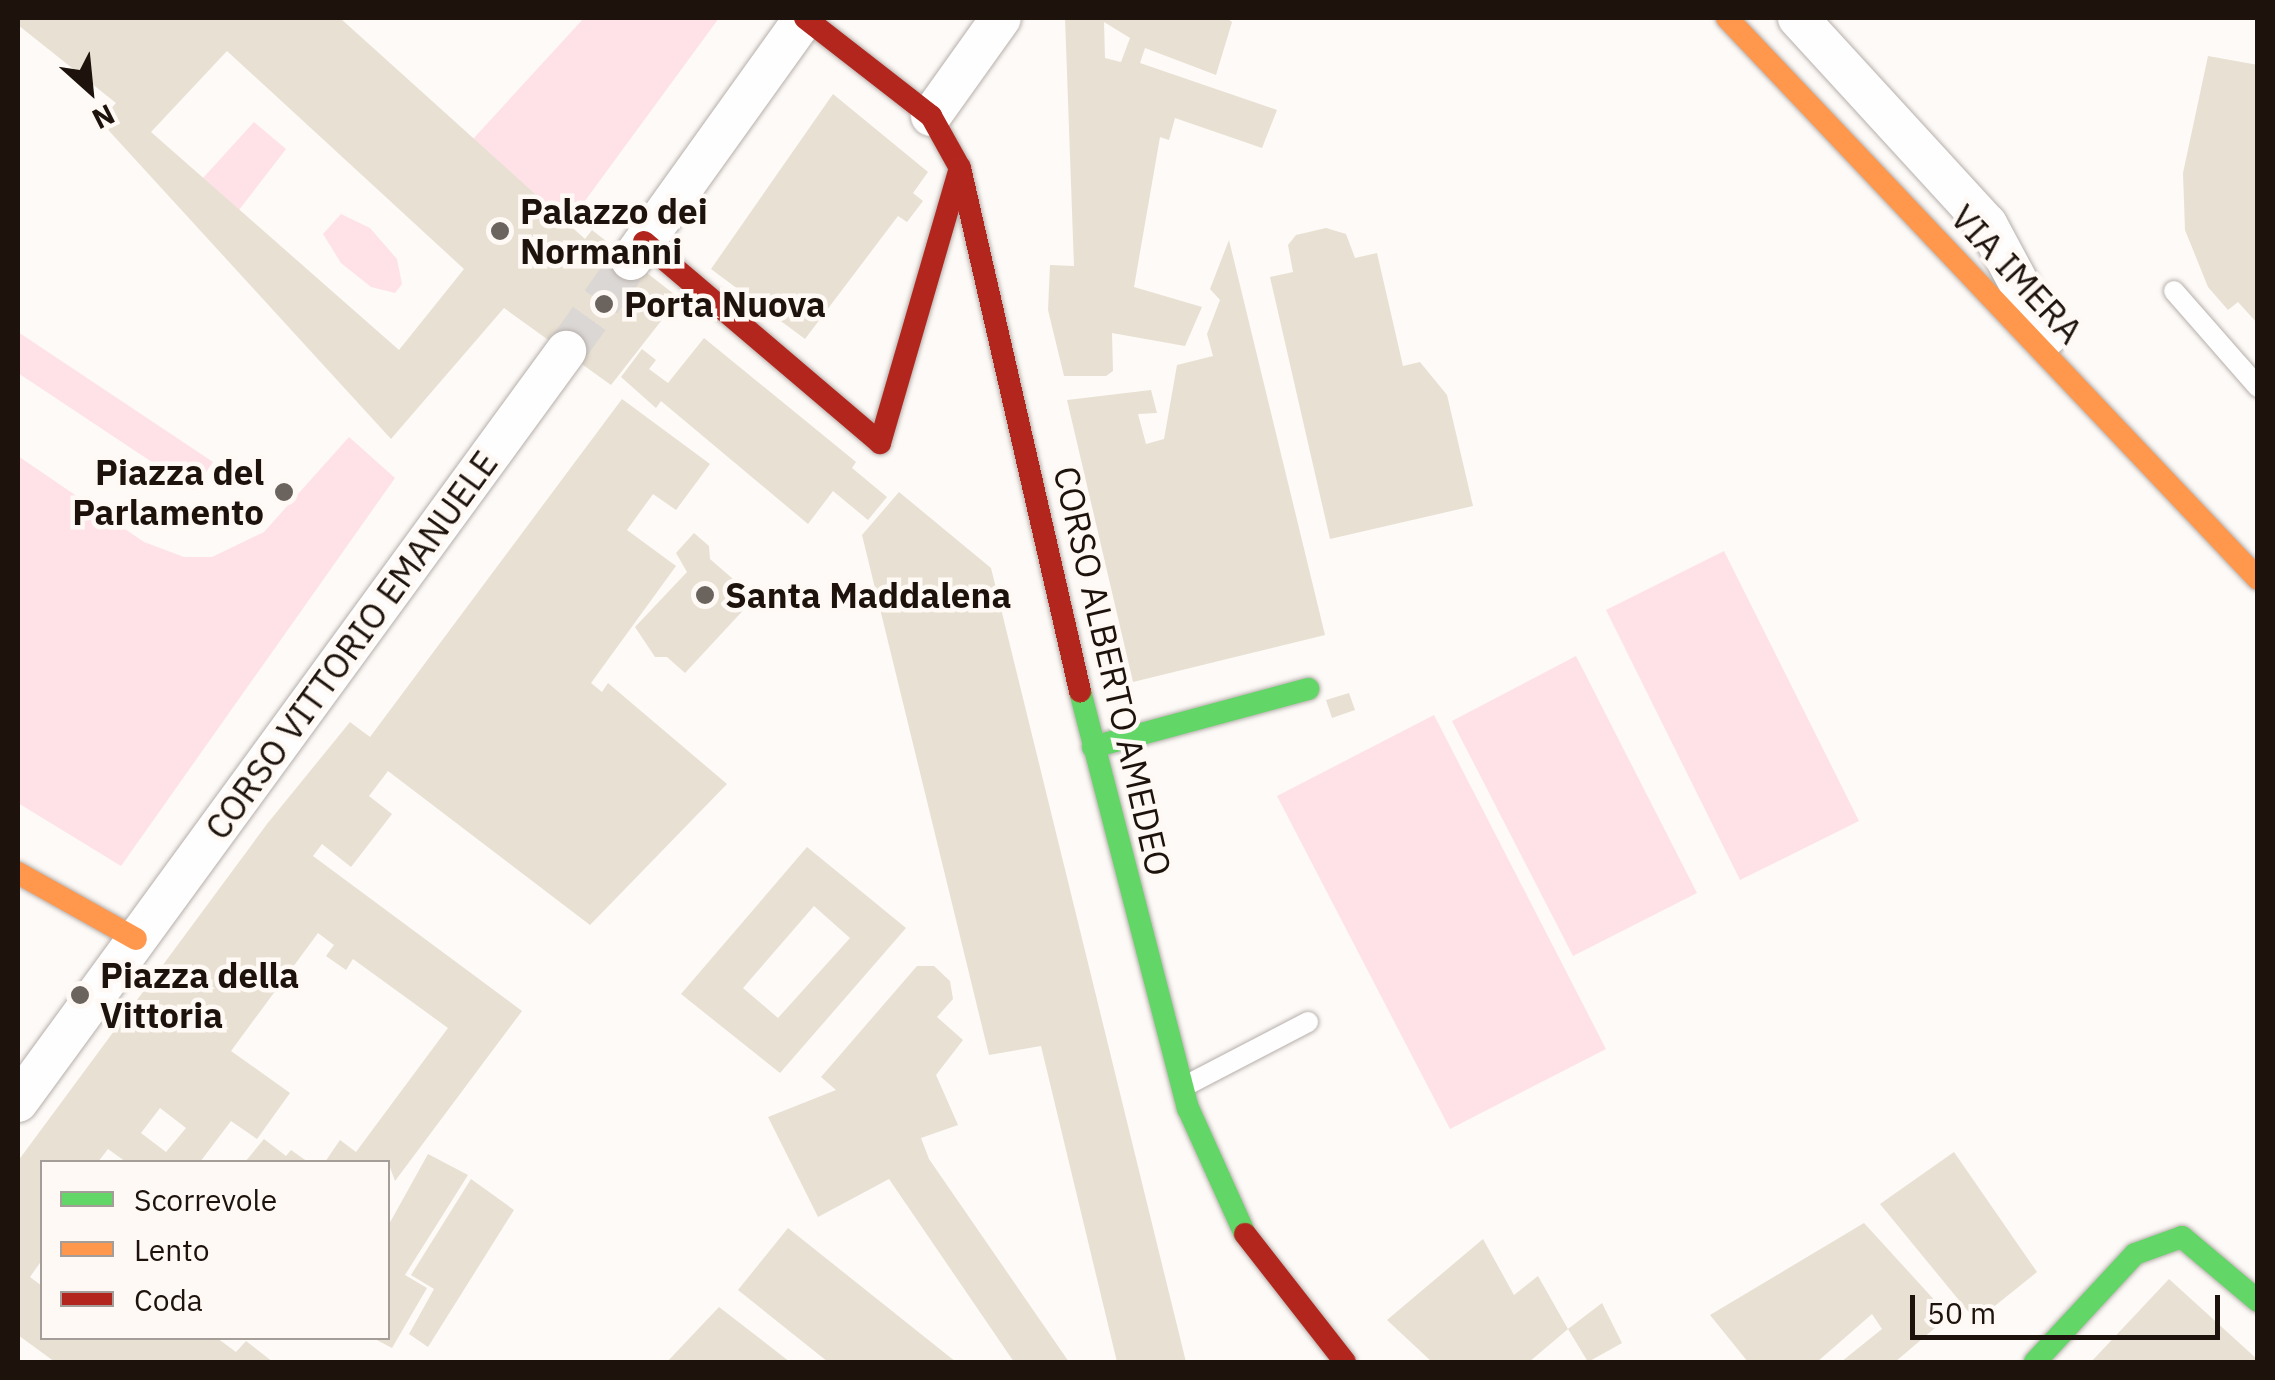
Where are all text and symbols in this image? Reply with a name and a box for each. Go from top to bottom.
north arrow [40,40,140,140]
text: N [86,96,121,138]
place label: Palazzo dei Normanni [520,190,708,272]
street label: VIA IMERA [1942,196,2092,352]
marker: Palazzo dei Normanni [489,220,511,242]
place label: Porta Nuova [624,283,826,325]
marker: Porta Nuova [593,293,615,315]
street label: CORSO VITTORIO EMANUELE [196,443,506,847]
place label: Piazza del Parlamento [72,451,264,533]
street label: CORSO ALBERTO AMEDEO [1045,462,1181,880]
marker: Piazza del Parlamento [273,481,295,503]
place label: Santa Maddalena [725,574,1011,616]
marker: Santa Maddalena [694,584,716,606]
place label: Piazza della Vittoria [100,954,299,1036]
marker: Piazza della Vittoria [69,984,91,1006]
legend [40,1160,390,1340]
text: Scorrevole [134,1180,277,1219]
text: Lento [134,1230,209,1269]
scale bar [1915,1275,2225,1337]
text: Coda [134,1280,203,1319]
text: 50 m [1927,1293,1996,1332]

